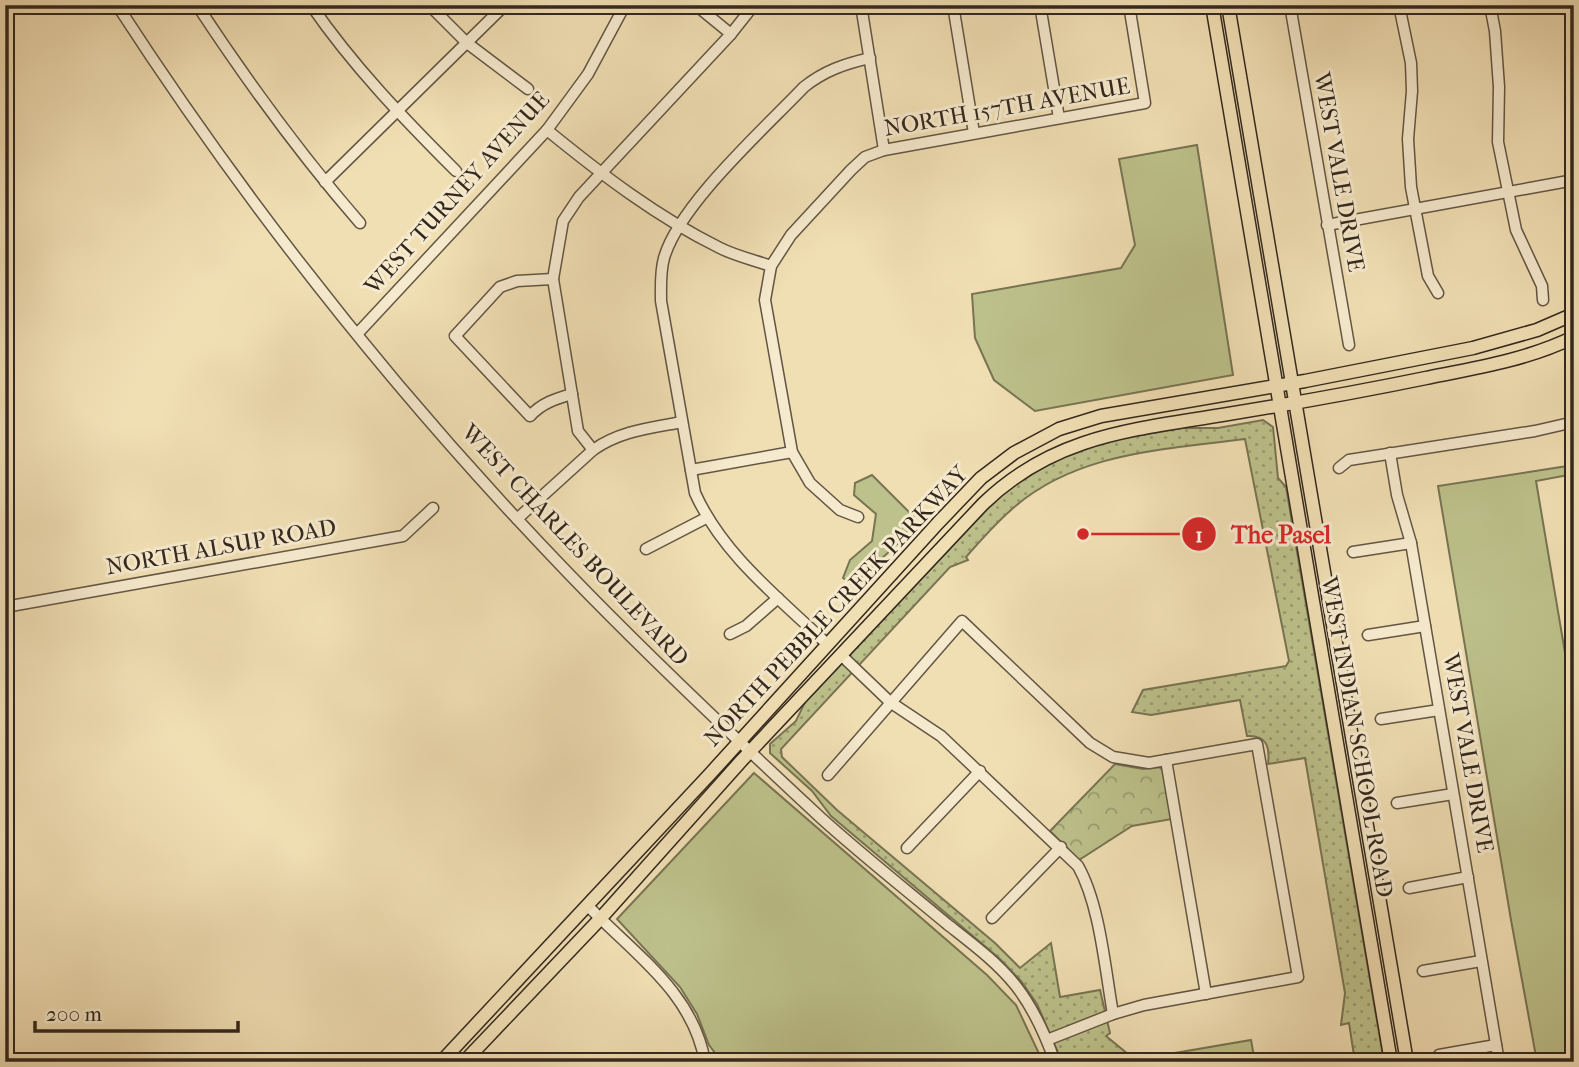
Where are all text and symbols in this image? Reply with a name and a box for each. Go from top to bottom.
street label: WEST VALE DRIVE [1308,69,1370,274]
street label: NORTH 157TH AVENUE [882,72,1132,142]
street label: WEST TURNEY AVENUE [358,86,555,300]
street label: WEST CHARLES BOULEVARD [455,418,694,671]
street label: NORTH PEBBLE CREEK PARKWAY [699,459,974,752]
callout: The Pasel [1182,512,1345,557]
street label: NORTH ALSUP ROAD [104,513,338,581]
text: The Pasel [1230,521,1331,549]
text: 1 [1195,523,1203,547]
street label: WEST INDIAN SCHOOL ROAD [1315,573,1399,900]
street label: WEST VALE DRIVE [1437,650,1499,855]
scale bar [35,990,238,1034]
text: 200 m [46,1002,102,1026]

